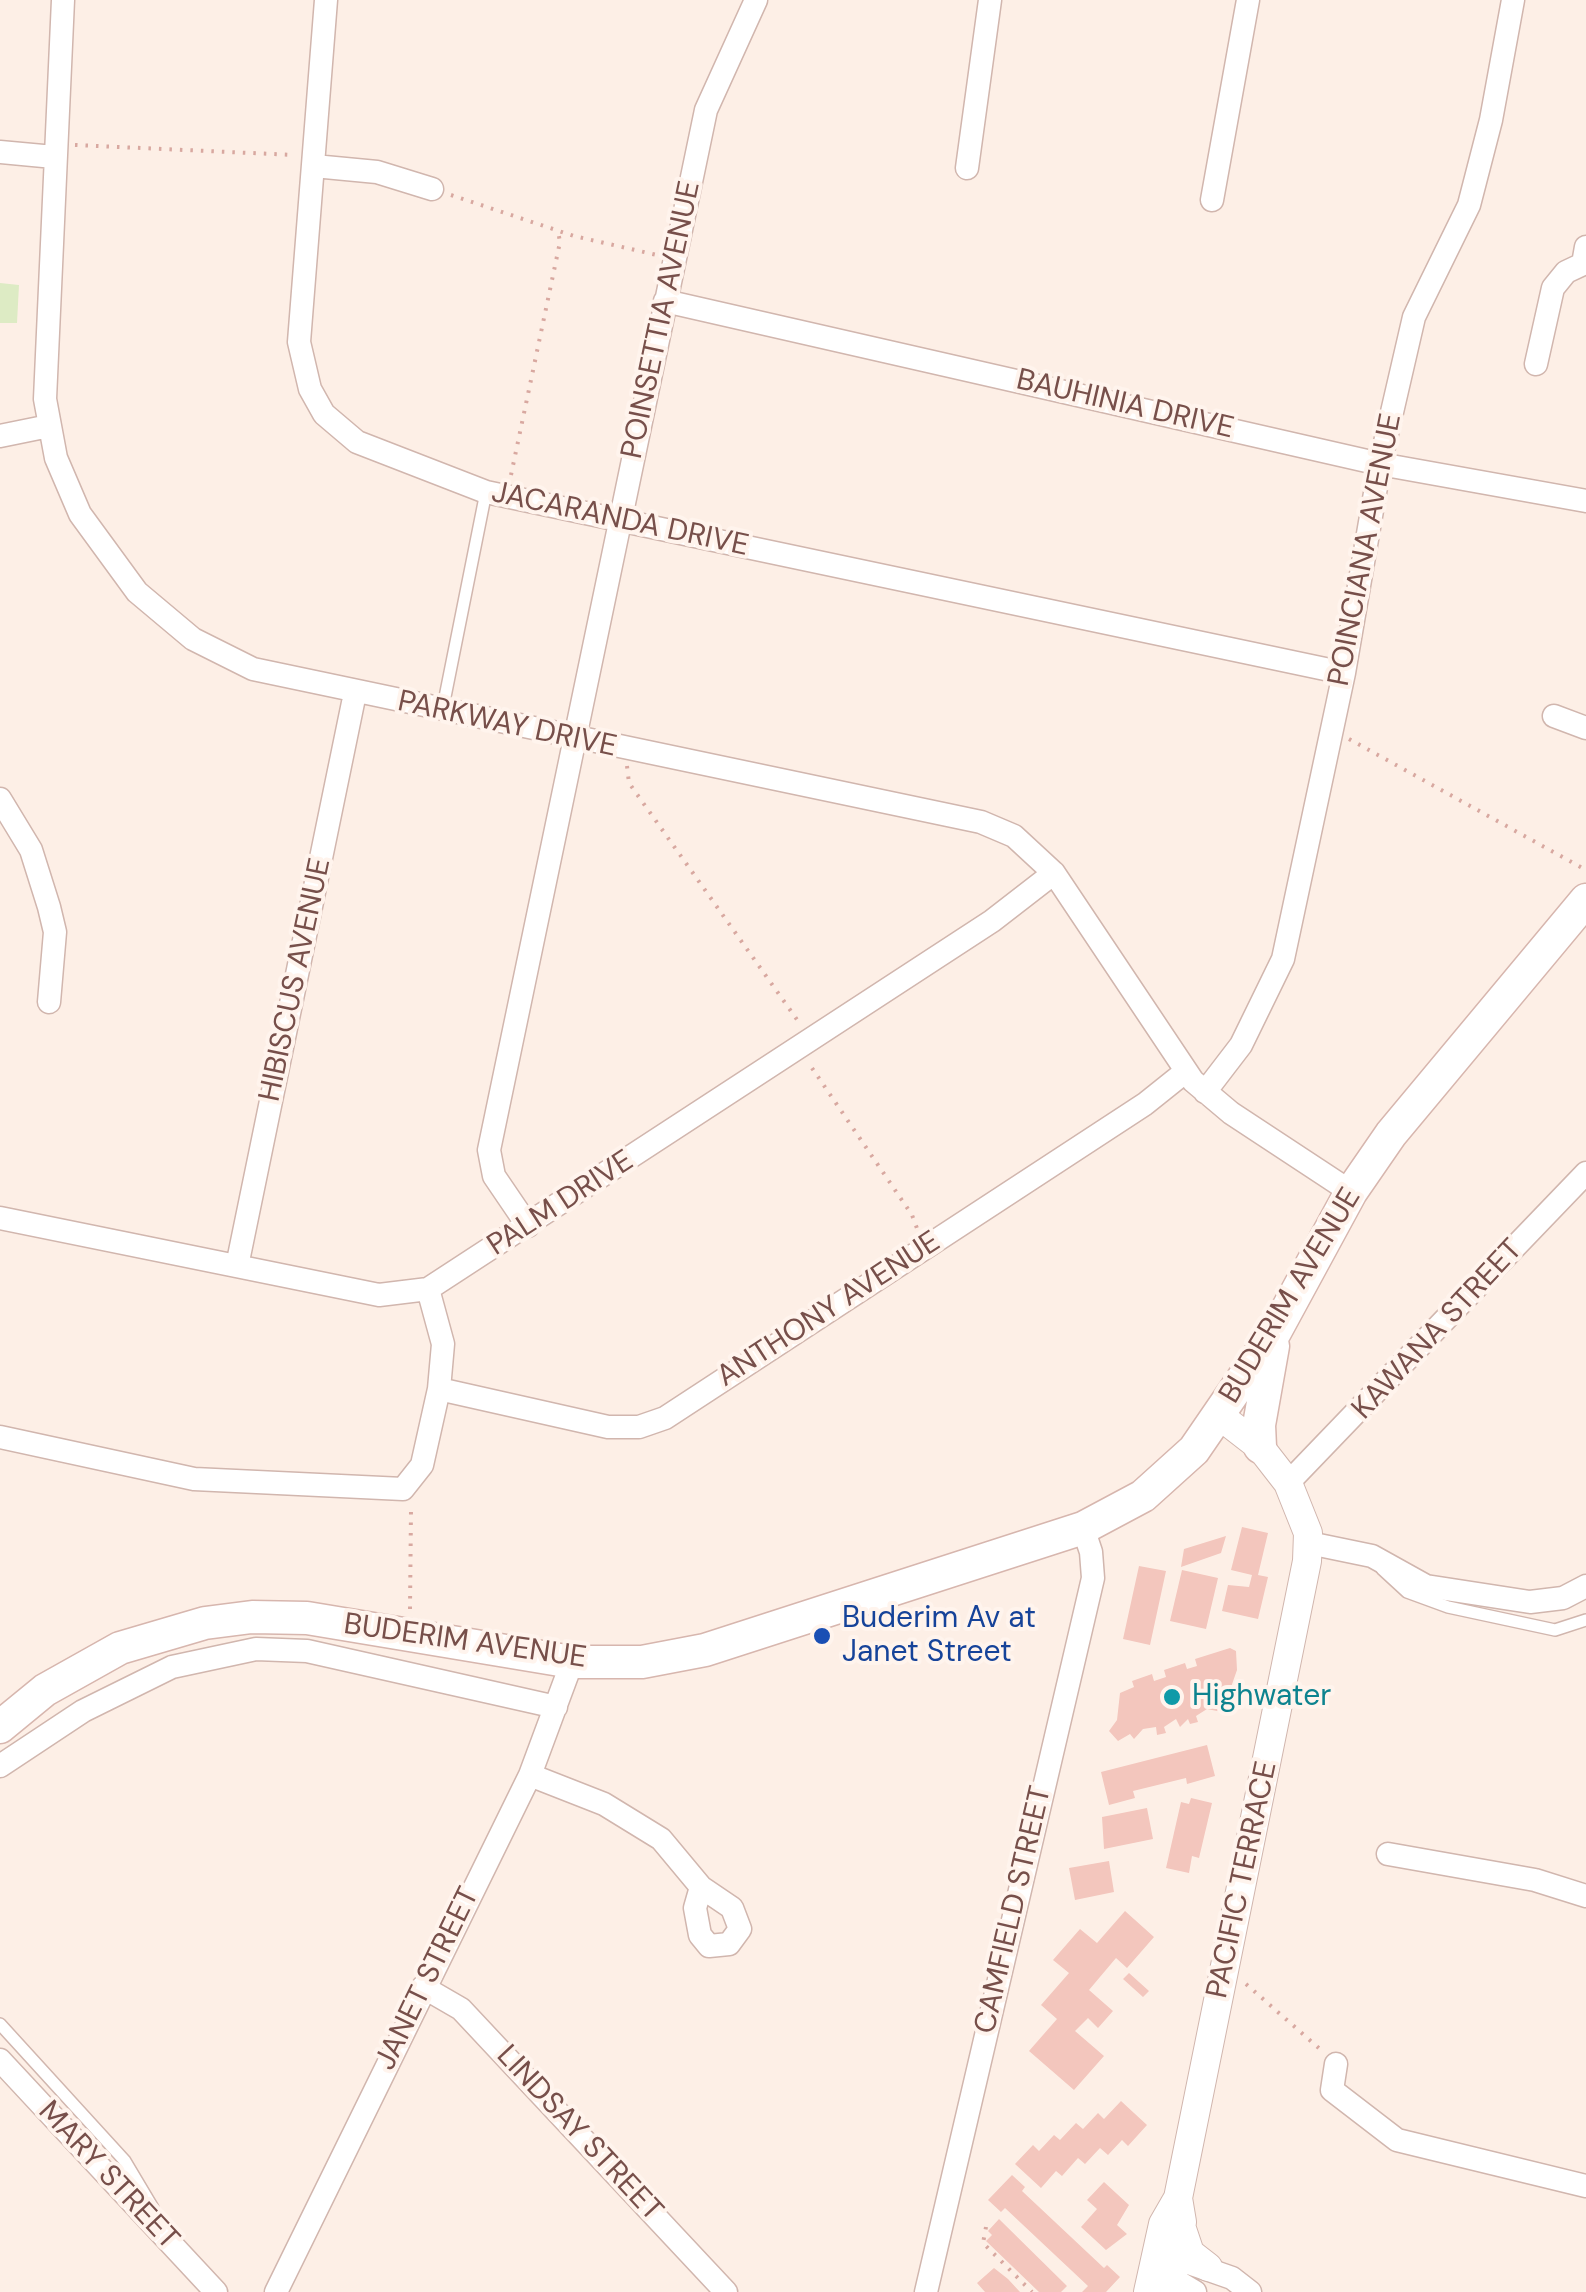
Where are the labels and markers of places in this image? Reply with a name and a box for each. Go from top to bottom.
place label: Buderim Av at Janet Street [842,1601,1036,1672]
marker: Buderim Av at Janet Street [811,1625,833,1647]
place label: Highwater [1192,1679,1331,1715]
marker: Highwater [1161,1686,1183,1708]

